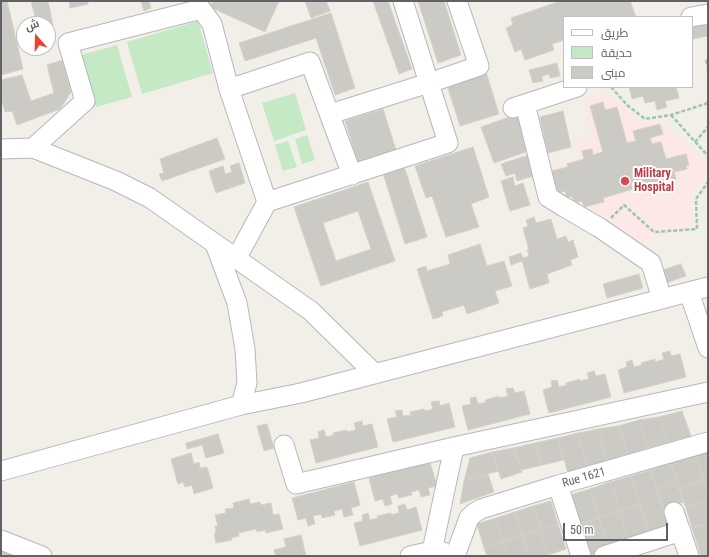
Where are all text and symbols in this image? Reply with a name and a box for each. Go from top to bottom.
north arrow [16,16,56,56]
legend [563,16,693,88]
text: ش [23,17,41,34]
text: طريق [601,26,628,40]
text: حديقة [601,46,632,60]
text: مبنى [601,66,626,80]
place label: Military Hospital [634,167,674,195]
marker: Military Hospital [619,175,631,187]
street label: Rue 1621 [561,465,607,491]
scale bar [565,515,670,541]
text: 50 m [570,523,594,537]

